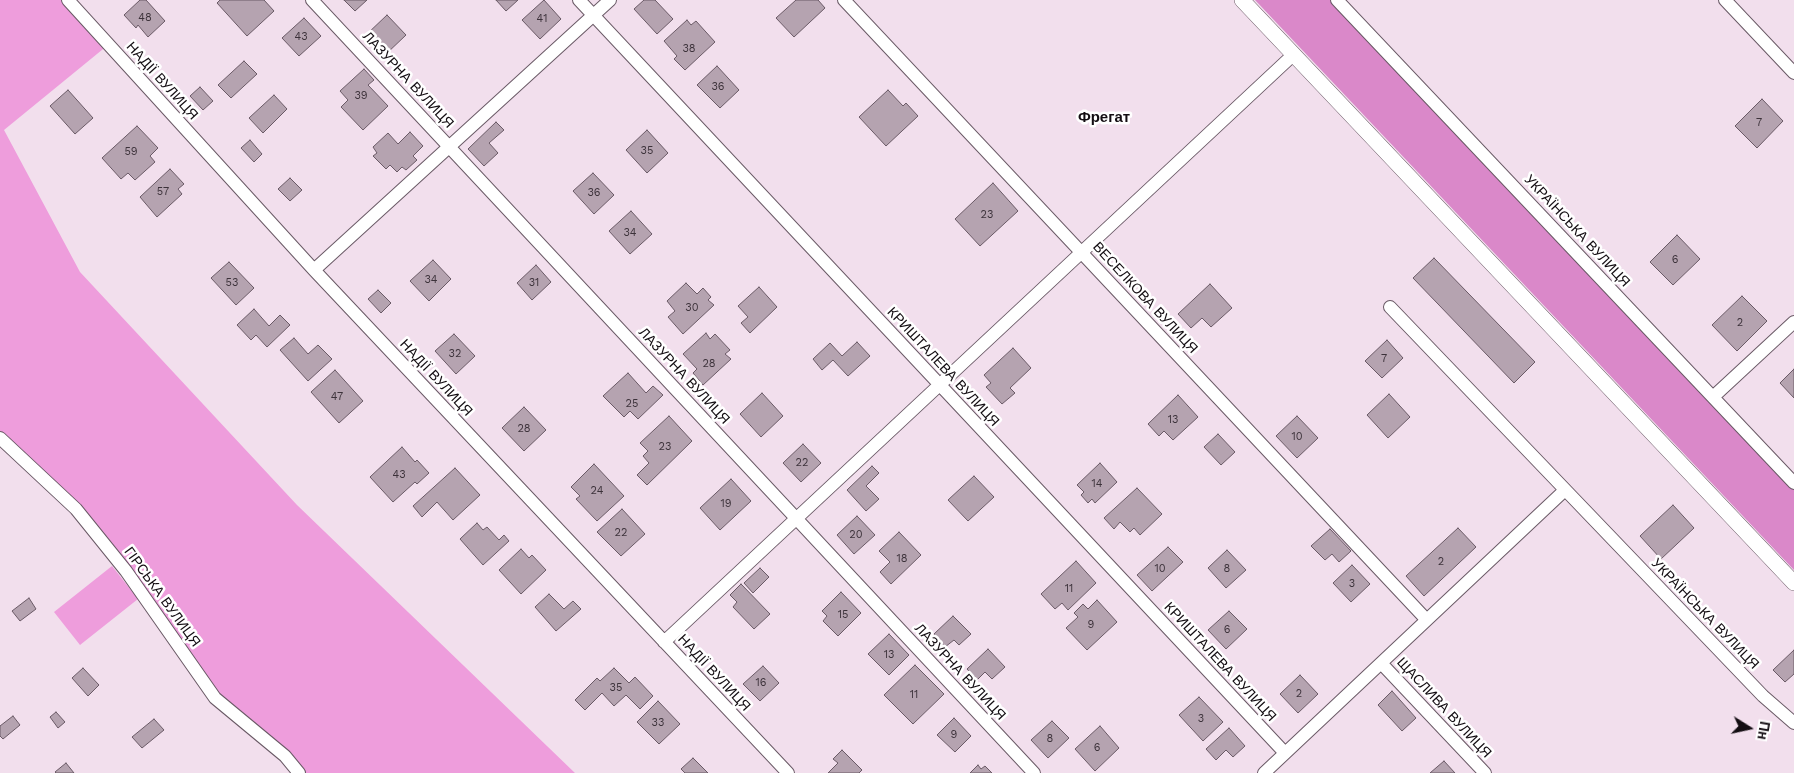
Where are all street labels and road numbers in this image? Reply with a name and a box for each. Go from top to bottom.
street label: ЛАЗУРНА ВУЛИЦЯ [359,28,457,132]
street label: НАДІЇ ВУЛИЦЯ [123,39,201,123]
street label: УКРАЇНСЬКА ВУЛИЦЯ [1521,171,1633,291]
street label: ВЕСЕЛКОВА ВУЛИЦЯ [1089,239,1201,357]
street label: КРИШТАЛЕВА ВУЛИЦЯ [883,304,1003,430]
street label: ЛАЗУРНА ВУЛИЦЯ [635,324,733,428]
street label: НАДІЇ ВУЛИЦЯ [396,336,476,420]
street label: ГІРСЬКА ВУЛИЦЯ [120,544,204,650]
street label: УКРАЇНСЬКА ВУЛИЦЯ [1648,555,1762,673]
street label: КРИШТАЛЕВА ВУЛИЦЯ [1160,599,1280,725]
street label: ЛАЗУРНА ВУЛИЦЯ [911,620,1009,724]
street label: НАДІЇ ВУЛИЦЯ [674,631,754,715]
street label: ЩАСЛИВА ВУЛИЦЯ [1393,654,1495,762]

